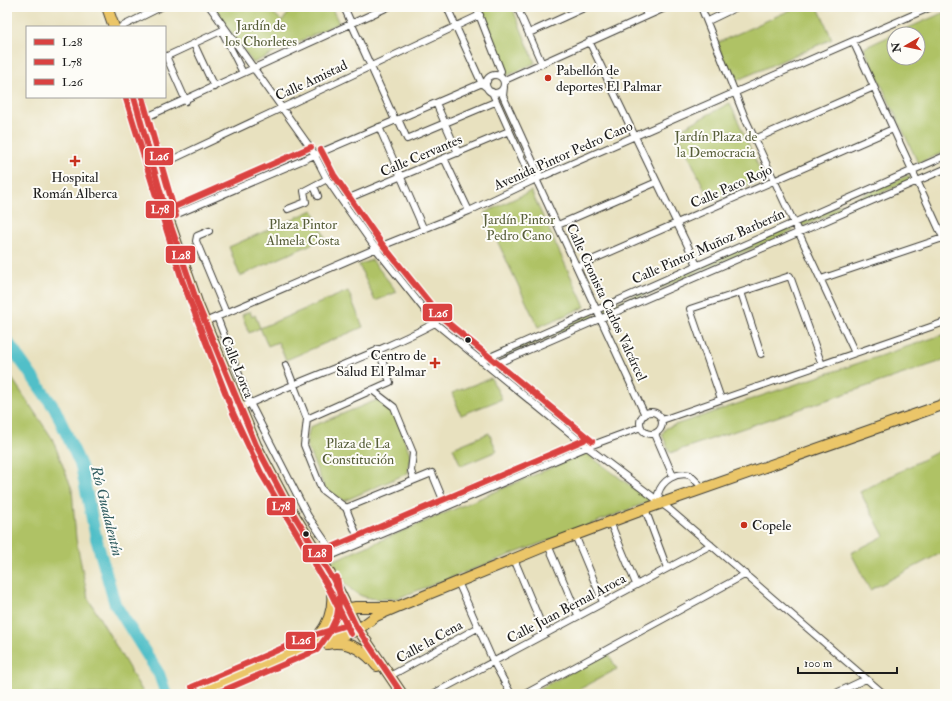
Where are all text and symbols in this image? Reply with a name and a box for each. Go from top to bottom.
park label: Jardín de los Chorletes [225,17,297,50]
legend [26,26,166,98]
north arrow [886,26,926,66]
text: L28 [62,35,83,50]
text: N [889,40,904,54]
text: L78 [62,55,82,70]
street label: Calle Amistad [273,56,350,105]
place label: Pabellón de deportes El Palmar [556,62,662,96]
marker: Pabellón de deportes El Palmar [543,73,553,83]
text: L26 [62,75,84,90]
street label: Avenida Pintor Pedro Cano [490,117,636,194]
park label: Jardín Plaza de la Democracia [674,128,758,161]
street label: Calle Cervantes [378,130,465,180]
line badge: L26 [144,147,174,166]
text: L26 [149,150,170,163]
marker: Hospital Román Alberca [69,155,81,167]
street label: Calle Paco Rojo [688,161,775,212]
place label: Hospital Román Alberca [32,169,118,202]
line badge: L78 [145,200,175,219]
text: L78 [151,203,170,216]
street label: Calle Pintor Muñoz Barberán [629,205,787,288]
park label: Jardín Pintor Pedro Cano [482,211,556,244]
park label: Plaza Pintor Almela Costa [265,216,340,249]
street label: Calle Cronista Carlos Valcárcel [563,221,651,384]
line badge: L28 [165,245,196,264]
text: L28 [172,249,191,262]
line badge: L26 [422,303,453,322]
text: L26 [428,307,449,320]
street label: Calle Lorca [217,334,258,401]
unlabelled marker [463,335,473,345]
place label: Centro de Salud El Palmar [336,347,427,380]
marker: Centro de Salud El Palmar [429,357,441,369]
park label: Plaza de La Constitución [322,435,394,468]
water label: Río Guadalentín [86,463,127,558]
line badge: L78 [266,497,296,516]
text: L78 [272,500,291,513]
place label: Copele [752,517,791,535]
marker: Copele [739,520,749,530]
unlabelled marker [301,529,311,539]
line badge: L28 [302,544,333,563]
text: L28 [308,547,327,560]
street label: Calle Juan Bernal Aroca [504,570,629,647]
street label: Calle la Cena [393,616,466,667]
line badge: L26 [285,631,316,650]
text: L26 [291,634,312,647]
scale bar [798,649,897,675]
text: 100 m [804,656,833,671]

